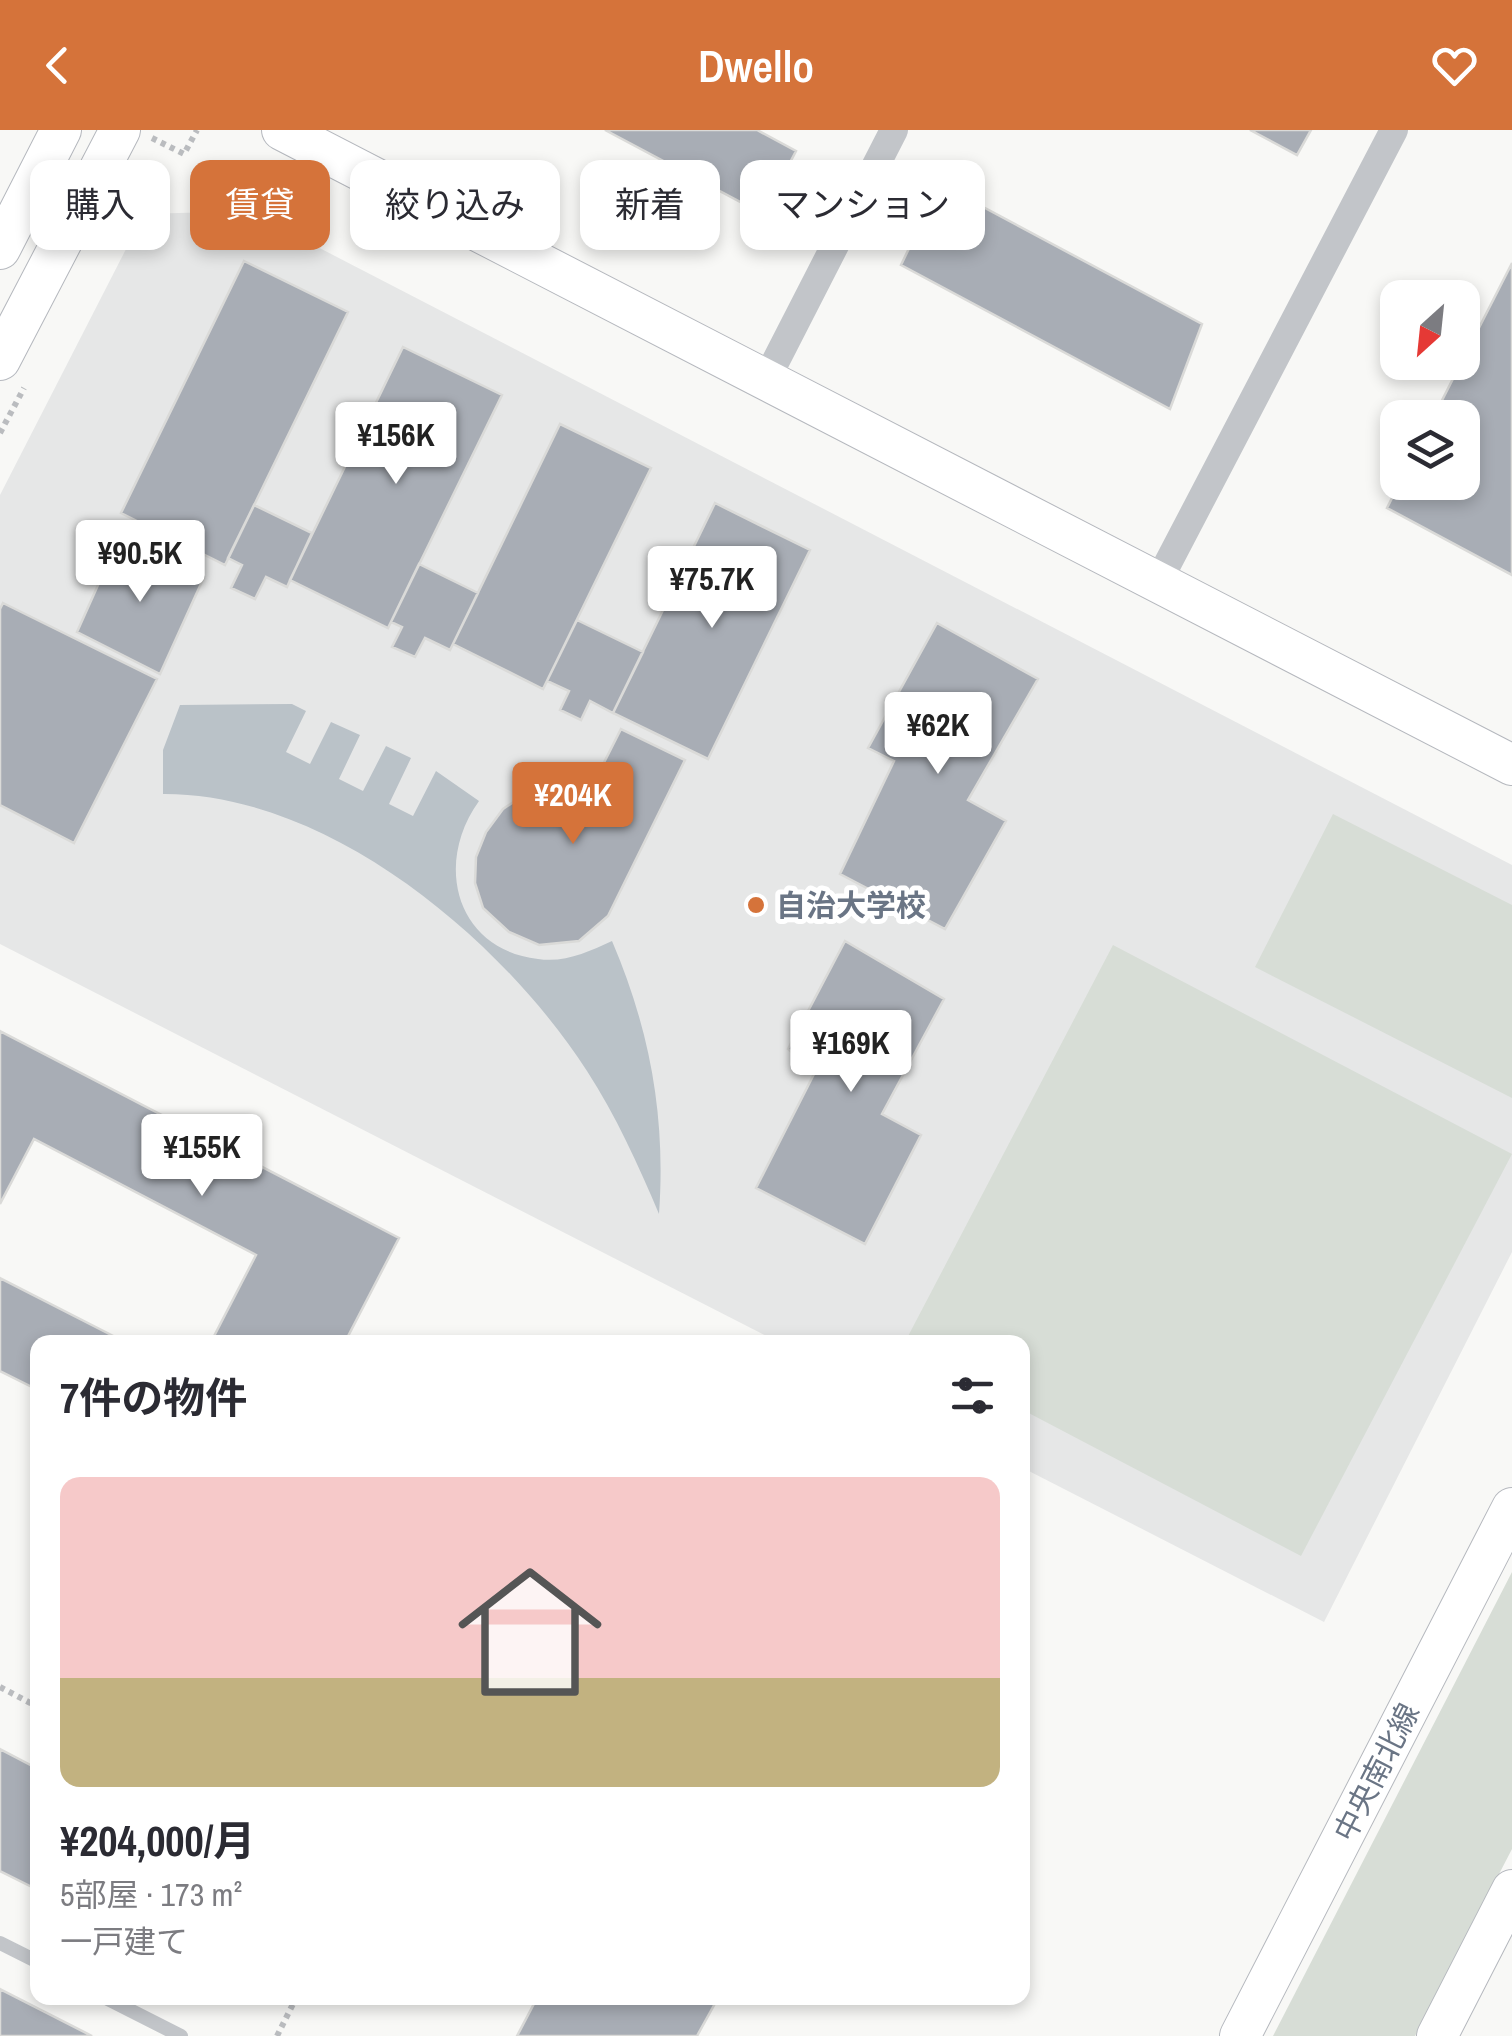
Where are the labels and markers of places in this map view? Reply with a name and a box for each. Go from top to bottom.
pin: ¥156K [326,402,466,487]
pin: ¥90.5K [59,520,221,605]
pin: ¥75.7K [631,546,793,631]
pin: ¥62K [879,692,997,777]
pin: ¥204K [503,762,643,847]
place label: 自治大学校 [776,885,926,925]
marker: 自治大学校 [745,894,767,916]
pin: ¥169K [781,1010,921,1095]
pin: ¥155K [132,1114,272,1199]

